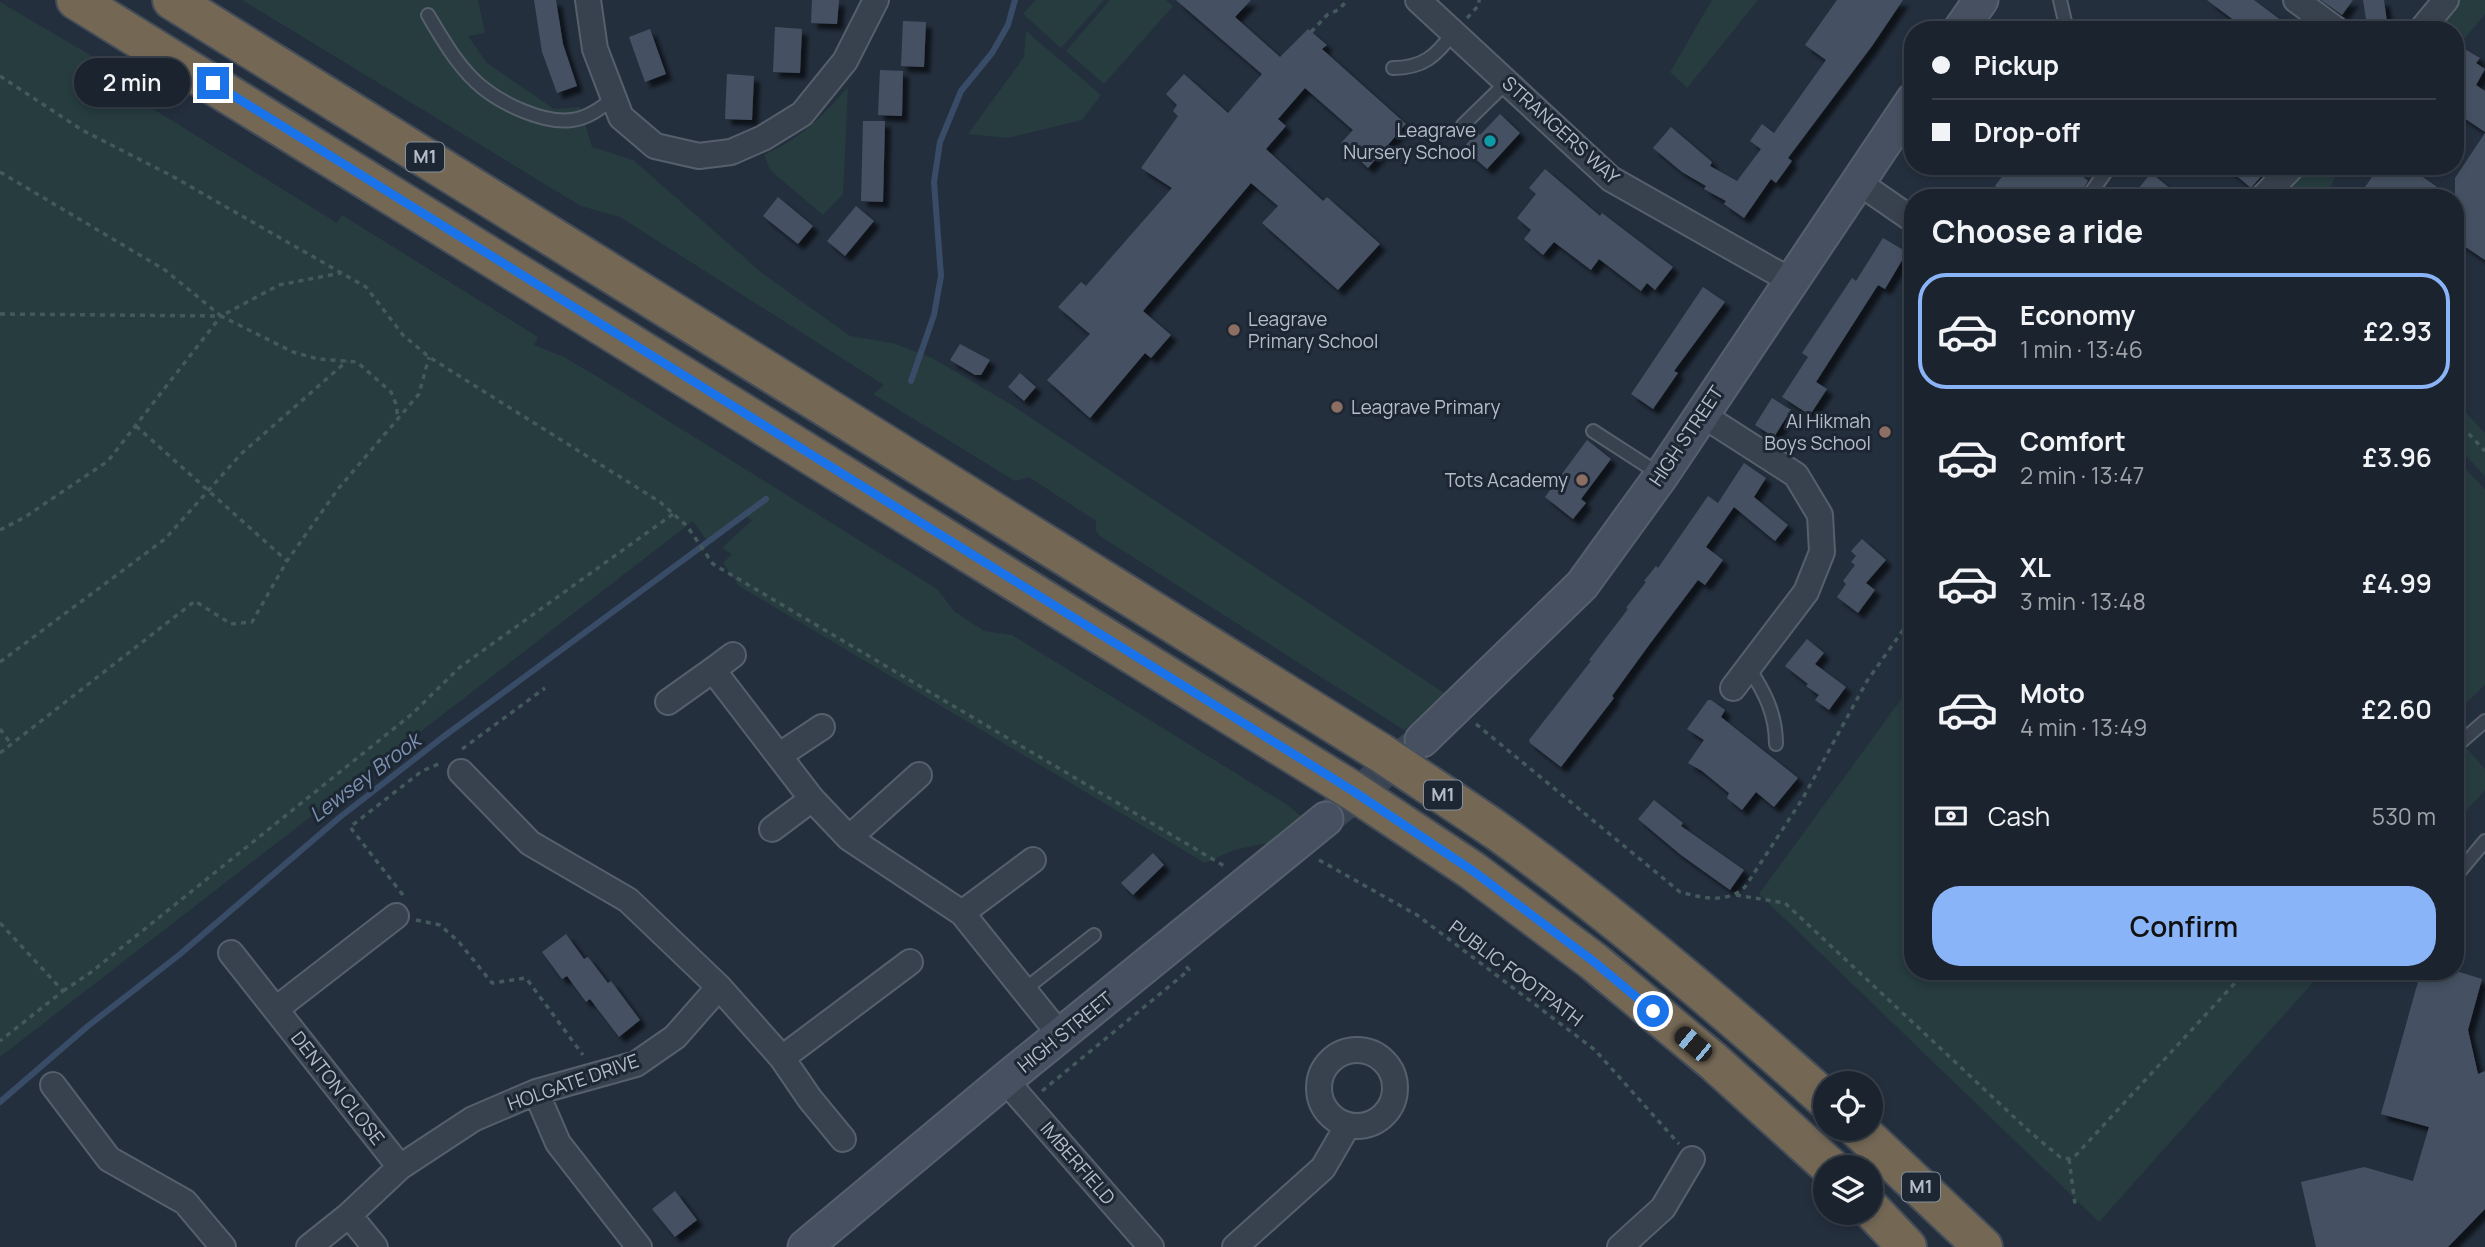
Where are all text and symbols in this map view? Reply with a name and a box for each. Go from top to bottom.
text: Pickup [1974,47,2059,83]
callout: 2 min [73,58,188,108]
text: 2 min [103,66,161,98]
route end [197,67,229,99]
street label: STRANGERS WAY [1497,70,1626,190]
text: Drop-off [1974,114,2080,150]
place label: Leagrave Nursery School [1343,117,1476,165]
marker: Leagrave Nursery School [1482,133,1498,149]
road number: M1 [406,142,444,172]
text: Choose a ride [1932,209,2143,253]
text: Economy [2020,297,2135,333]
icon: car [1936,300,1999,363]
place label: Leagrave Primary School [1248,306,1378,354]
text: £2.93 [2363,313,2432,349]
marker: Leagrave Primary School [1226,322,1242,338]
text: 1 min · 13:46 [2020,333,2143,365]
street label: HIGH STREET [1643,380,1729,491]
place label: Leagrave Primary [1351,394,1500,420]
marker: Leagrave Primary [1329,399,1345,415]
place label: Al Hikmah Boys School [1764,408,1871,456]
text: Comfort [2020,423,2126,459]
marker: Al Hikmah Boys School [1877,424,1893,440]
icon: car [1936,426,1999,489]
text: £3.96 [2363,439,2432,475]
text: 2 min · 13:47 [2020,459,2144,491]
place label: Tots Academy [1445,467,1568,493]
marker: Tots Academy [1574,472,1590,488]
text: XL [2020,549,2051,585]
icon: car [1936,552,1999,615]
text: £4.99 [2362,565,2432,601]
text: 3 min · 13:48 [2020,585,2146,617]
text: Moto [2020,675,2085,711]
icon: car [1936,678,1999,741]
text: £2.60 [2362,691,2432,727]
text: 4 min · 13:49 [2020,711,2147,743]
water label: Lewsey Brook [303,725,428,828]
road number: M1 [1424,780,1462,810]
icon: cash [1932,797,1970,835]
text: Cash [1988,798,2050,834]
text: 530 m [2372,800,2436,832]
button: Confirm [1932,886,2436,966]
street label: PUBLIC FOOTPATH [1444,914,1588,1032]
street label: HIGH STREET [1012,985,1119,1079]
route start [1637,995,1669,1027]
car [1671,1022,1716,1066]
street label: DENTON CLOSE [285,1026,391,1150]
street label: HOLGATE DRIVE [504,1047,642,1117]
map controls [1813,1071,1883,1225]
button: locate [1813,1071,1883,1141]
street label: IMBERFIELD [1035,1116,1121,1210]
button: layers [1813,1155,1883,1225]
road number: M1 [1902,1172,1940,1202]

